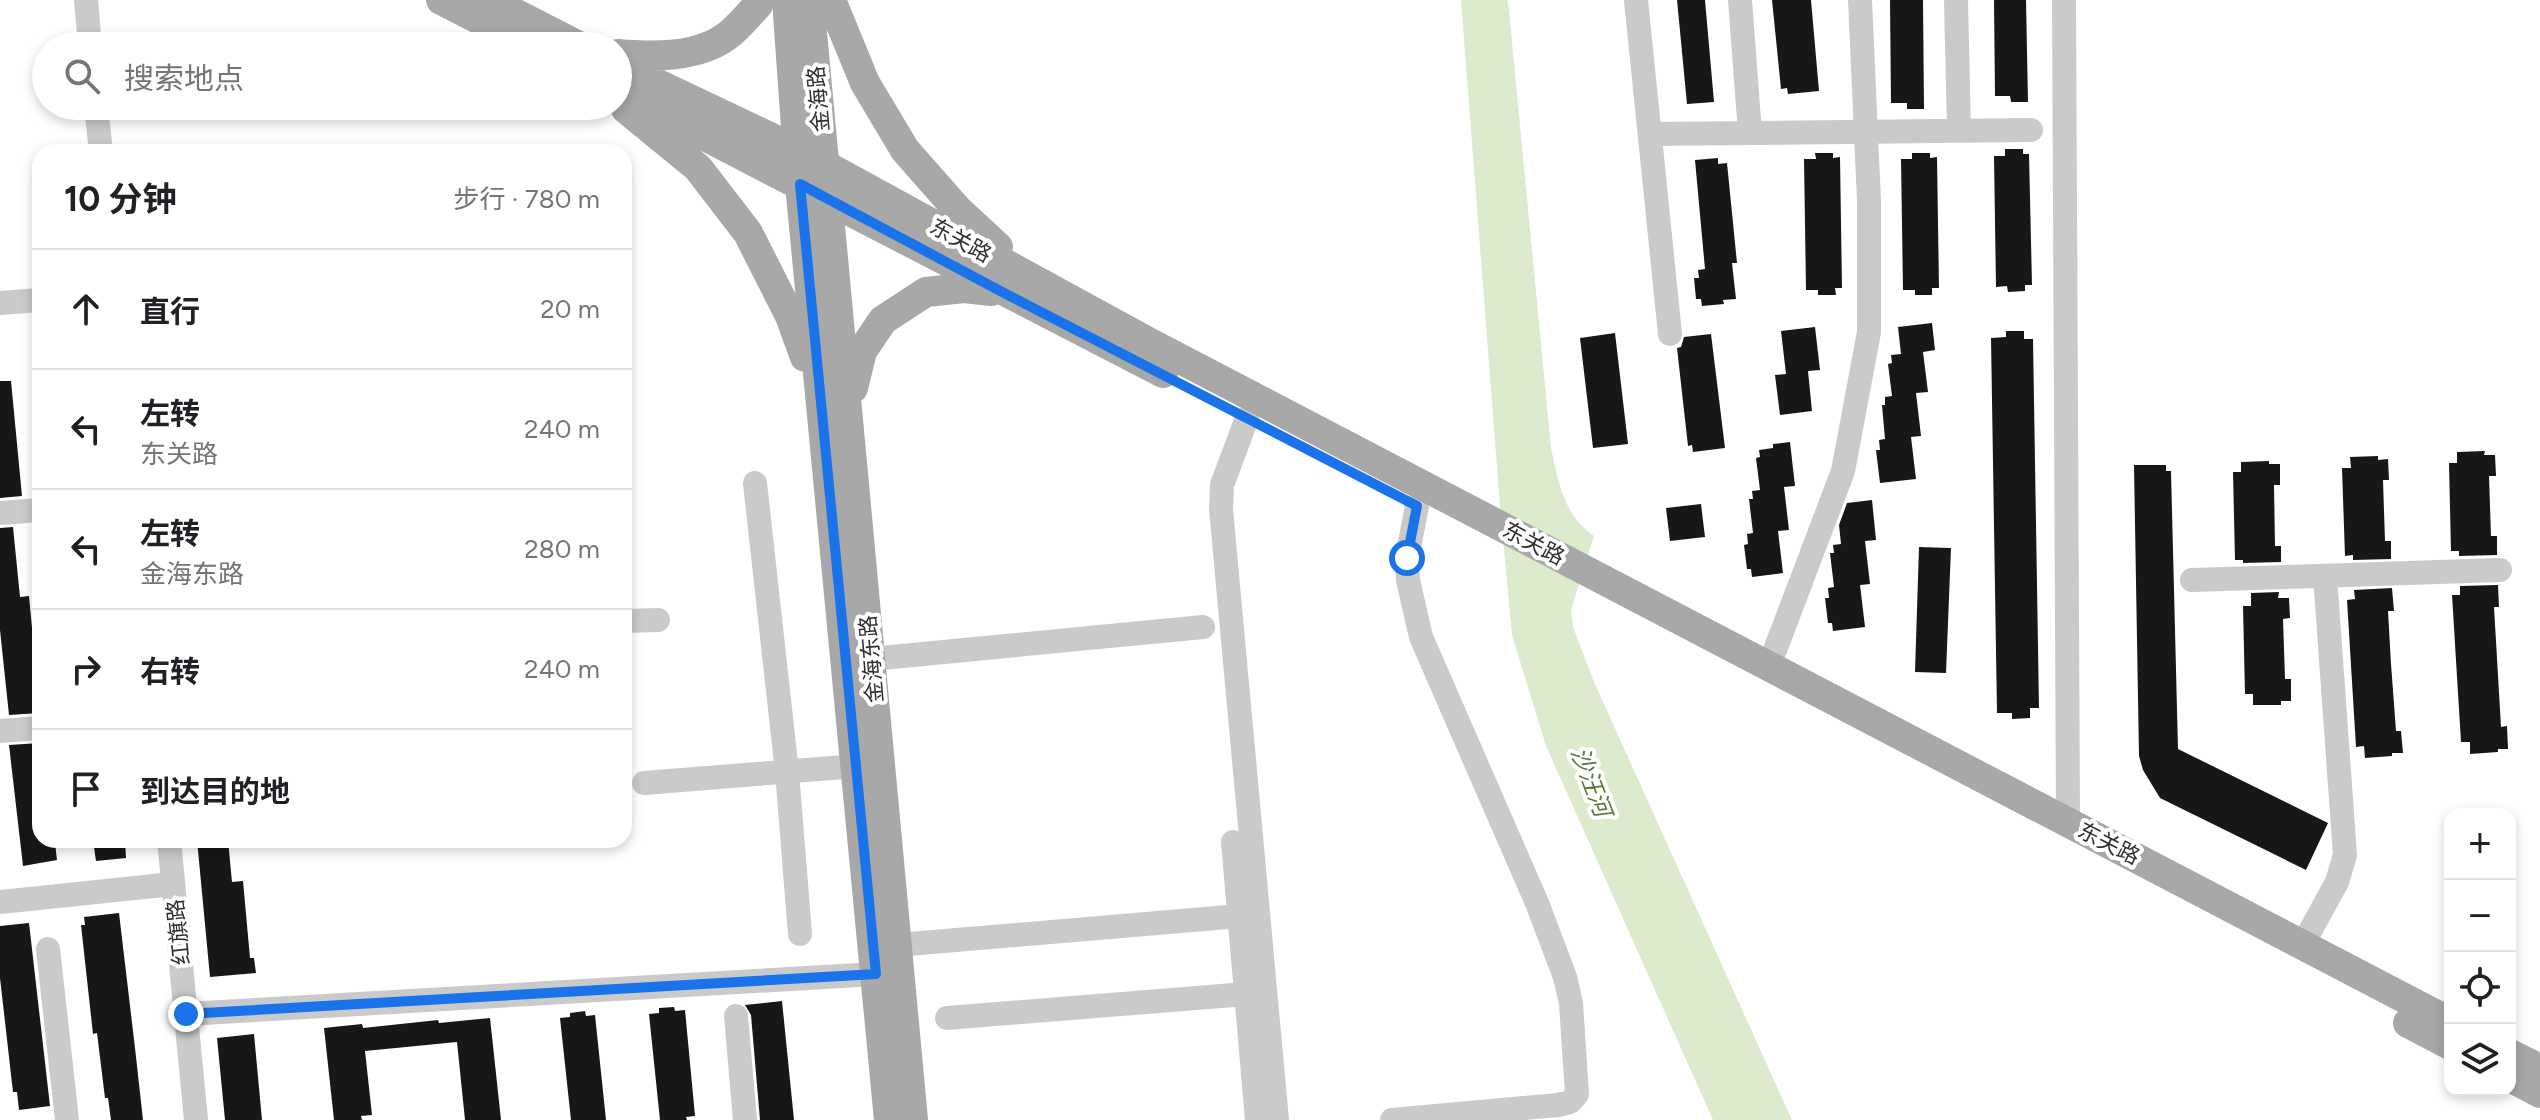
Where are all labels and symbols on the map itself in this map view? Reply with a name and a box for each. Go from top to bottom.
street label: 金海路 [802,65,835,133]
street label: 东关路 [925,213,996,268]
street label: 东关路 [1498,516,1569,571]
route start [1389,540,1425,576]
street label: 金海东路 [854,614,889,704]
water label: 沙汪河 [1565,743,1619,824]
street label: 东关路 [2073,816,2144,870]
street label: 红旗路 [162,898,195,966]
route end [168,996,204,1032]

